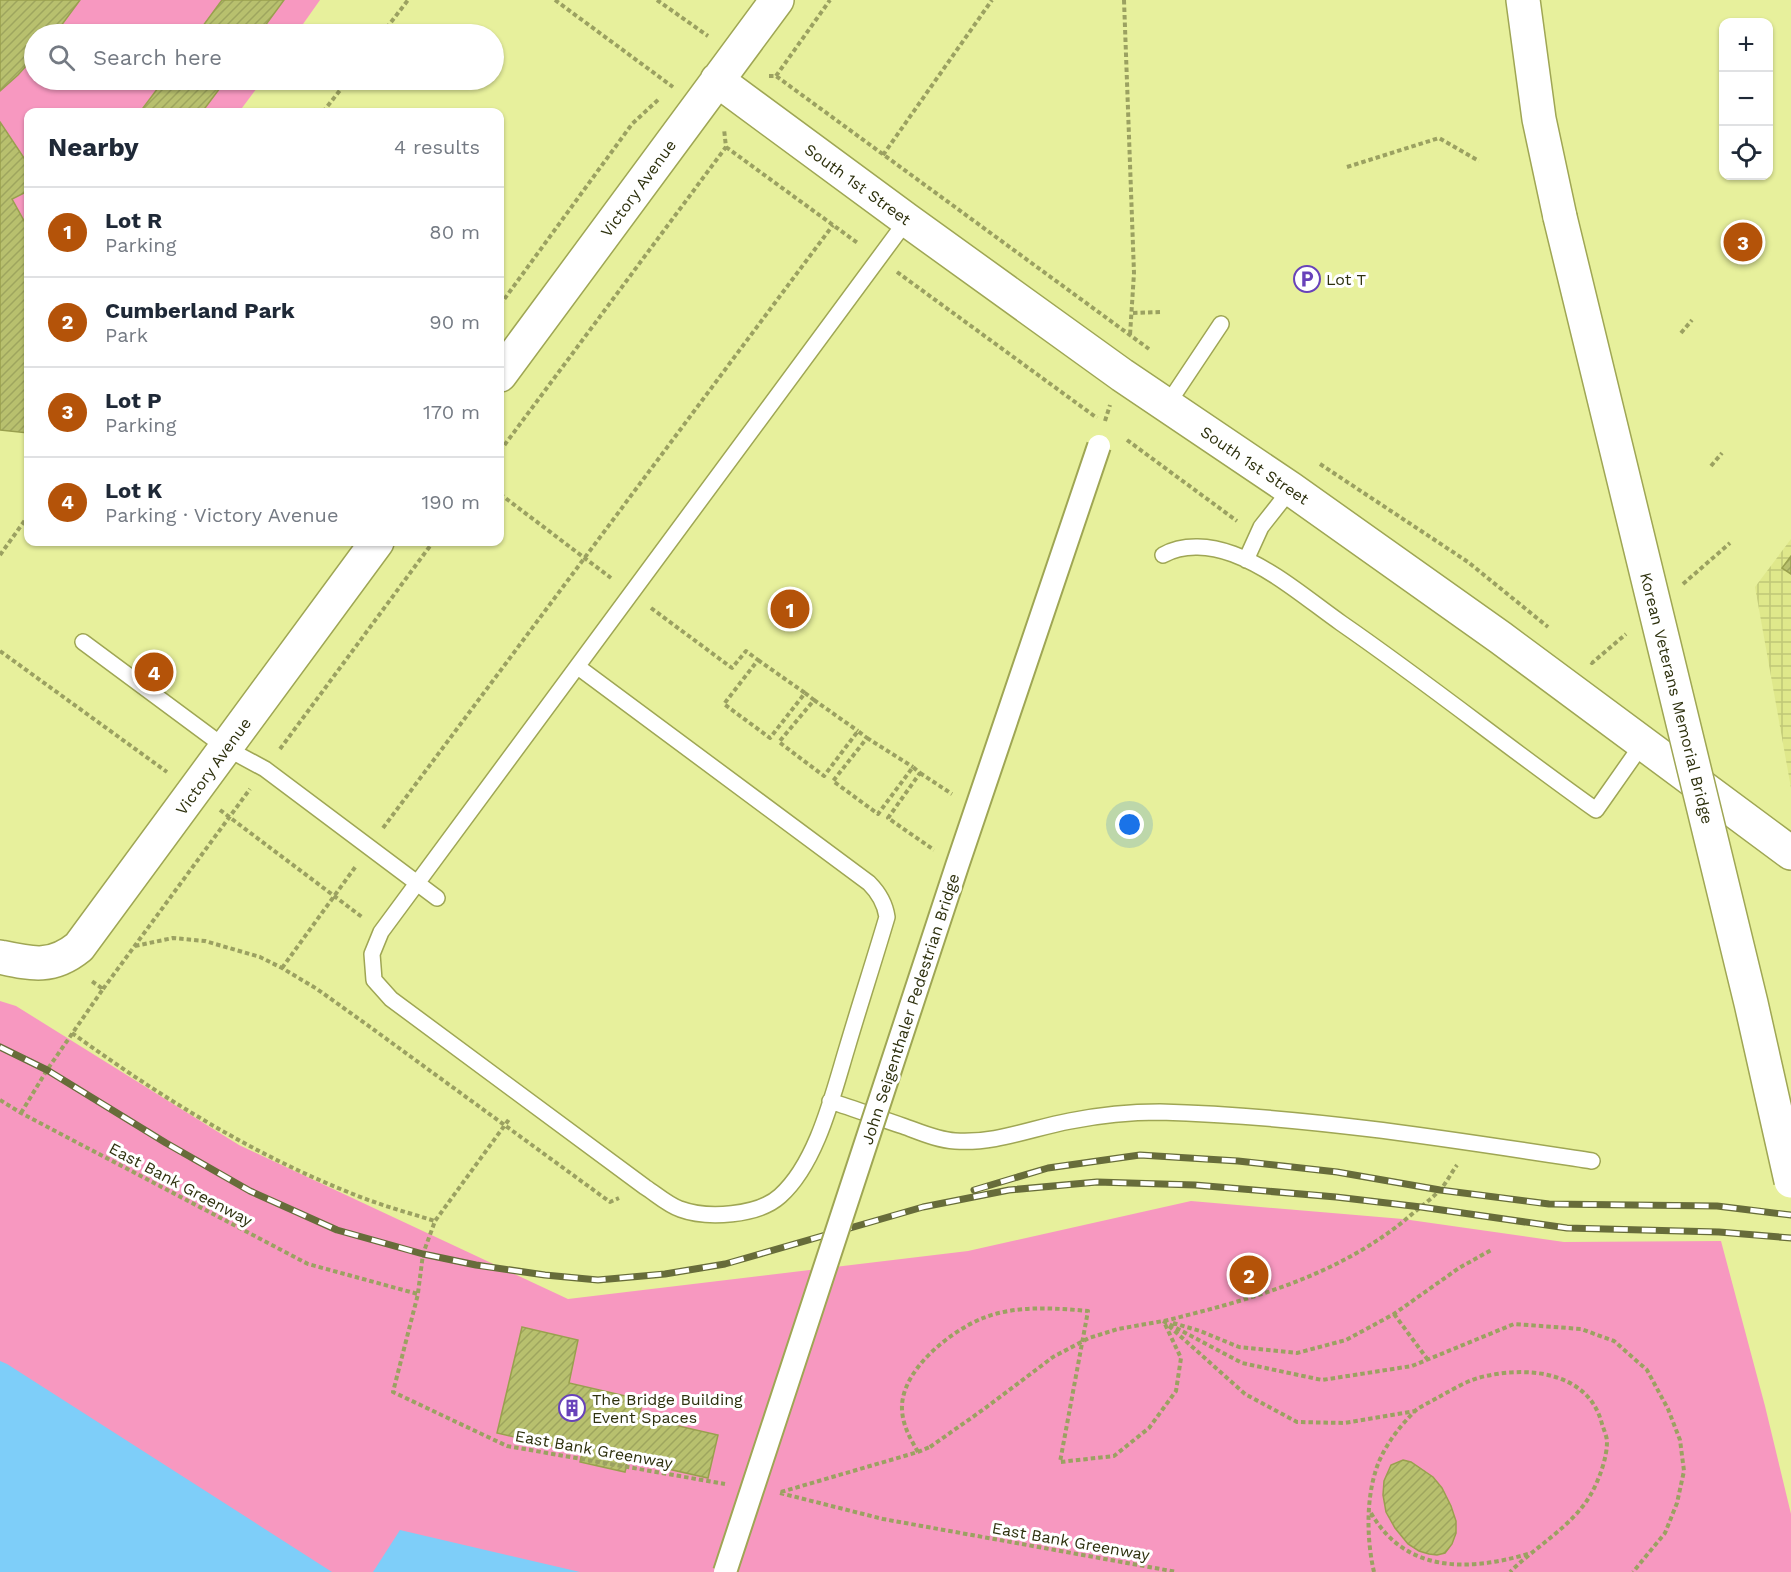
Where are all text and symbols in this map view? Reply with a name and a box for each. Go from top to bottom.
map controls [1719,18,1773,180]
button: + [1719,18,1773,72]
search box [24,24,504,90]
icon: search [45,41,78,74]
text: Search here [93,45,222,70]
button: − [1719,72,1773,126]
button: locate [1719,126,1773,180]
text: Nearby [48,132,139,162]
text: 4 results [394,135,480,159]
street label: Victory Avenue [597,136,680,241]
street label: South 1st Street [801,140,915,229]
text: Lot R [105,208,162,233]
text: 1 [63,220,72,244]
text: 80 m [429,220,480,244]
pin: 3 [1724,220,1762,264]
text: Parking [105,233,176,257]
parking icon: Lot T [1292,264,1322,294]
place label: Lot T [1326,270,1367,289]
text: Cumberland Park [105,298,295,323]
text: 2 [62,310,73,334]
text: 90 m [429,310,480,334]
text: Park [105,323,148,347]
text: Lot P [105,388,162,413]
text: 3 [62,400,73,424]
text: 170 m [423,400,480,424]
text: Parking [105,413,176,437]
street label: South 1st Street [1197,422,1313,509]
text: Lot K [105,478,162,503]
text: 4 [61,490,74,514]
text: 190 m [422,490,480,514]
text: Parking · Victory Avenue [105,503,338,527]
street label: Korean Veterans Memorial Bridge [1636,570,1717,826]
pin: 1 [770,586,810,632]
pin: 4 [134,650,174,694]
street label: Victory Avenue [172,714,255,819]
your location [1115,810,1144,839]
street label: John Seigenthaler Pedestrian Bridge [858,871,963,1147]
street label: East Bank Greenway [106,1139,256,1231]
pin: 2 [1230,1252,1268,1298]
place label: The Bridge Building Event Spaces [592,1390,743,1427]
building icon: The Bridge Building Event Spaces [557,1393,587,1423]
street label: East Bank Greenway [514,1426,675,1473]
street label: East Bank Greenway [991,1518,1152,1565]

